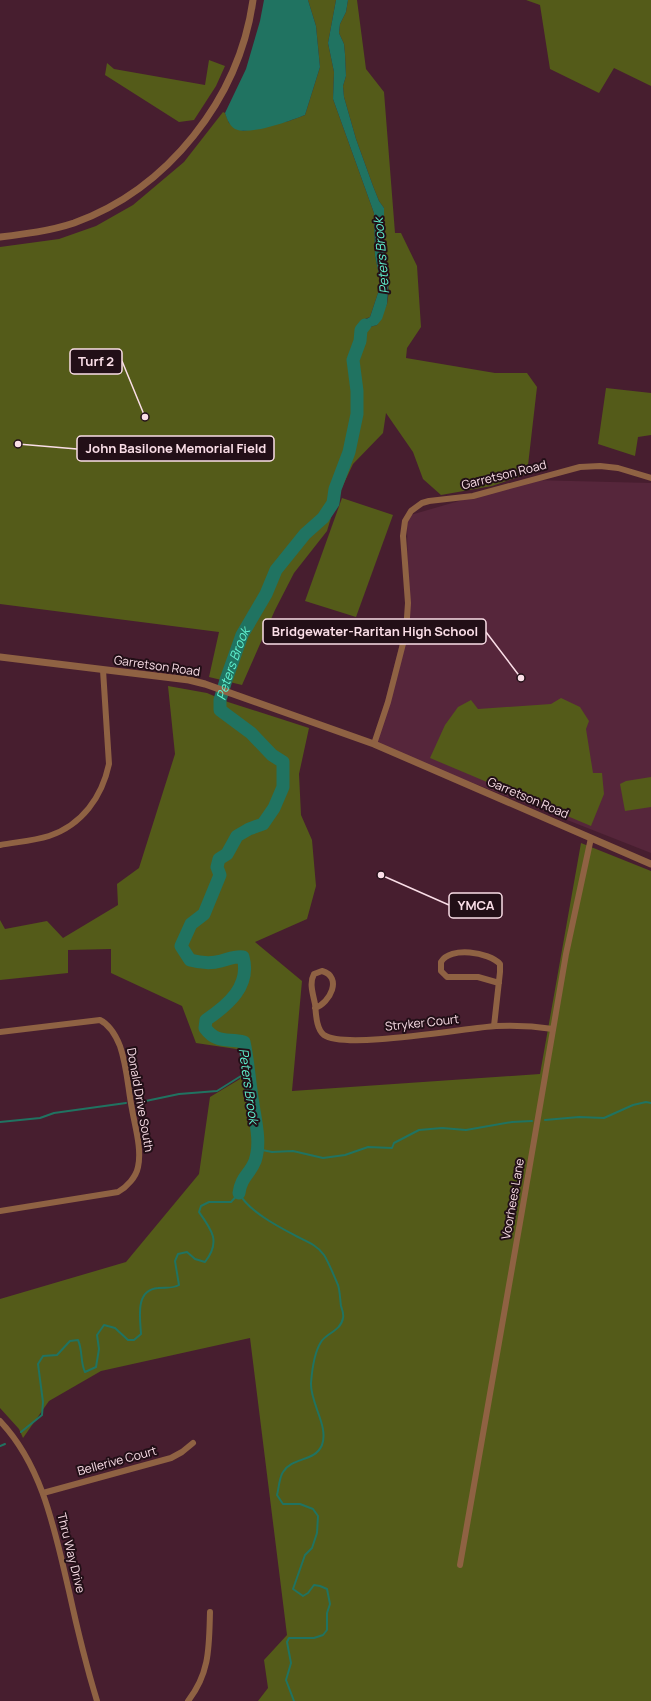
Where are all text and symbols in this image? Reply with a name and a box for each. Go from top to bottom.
water label: Peters Brook [368,215,393,295]
callout: Turf 2 [70,349,122,374]
text: Turf 2 [78,352,114,370]
callout: John Basilone Memorial Field [77,436,274,461]
text: John Basilone Memorial Field [86,439,266,457]
street label: Garretson Road [460,456,548,493]
callout: Bridgewater-Raritan High School [263,619,486,644]
water label: Peters Brook [211,621,255,702]
text: Bridgewater-Raritan High School [272,622,478,640]
street label: Garretson Road [113,651,201,680]
street label: Garretson Road [485,773,571,822]
callout: YMCA [449,893,502,918]
text: YMCA [457,896,495,914]
street label: Stryker Court [384,1010,460,1035]
street label: Donald Drive South [123,1047,158,1153]
water label: Peters Brook [235,1047,264,1127]
street label: Voorhees Lane [497,1157,528,1241]
street label: Bellerive Court [75,1442,159,1479]
street label: Thru Way Drive [53,1511,90,1595]

